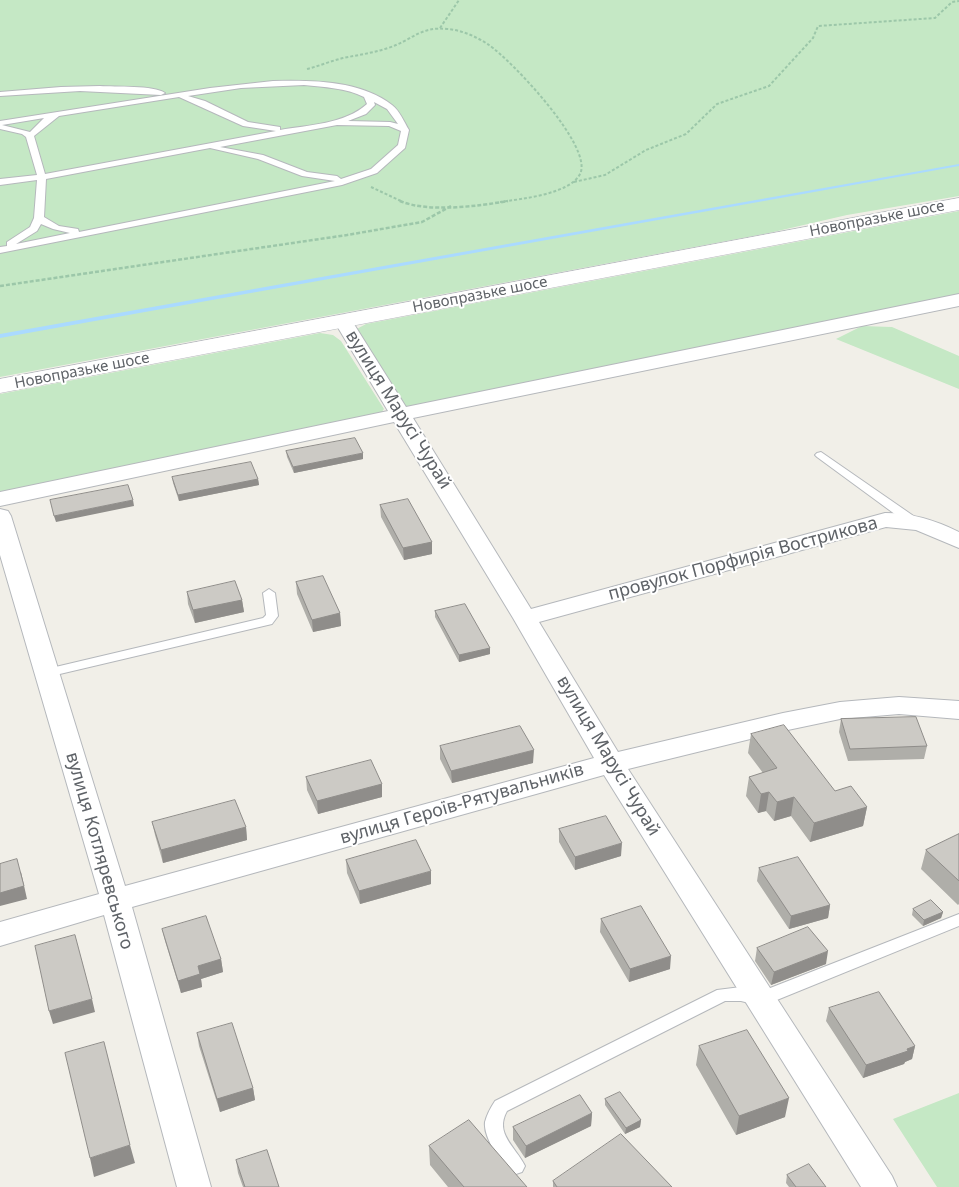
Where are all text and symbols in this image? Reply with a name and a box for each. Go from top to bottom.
street label: Новопразьке шосе [808,197,946,241]
street label: Новопразьке шосе [411,273,549,317]
street label: вулиця Марусі Чурай [340,327,456,493]
street label: Новопразьке шосе [13,349,151,393]
street label: провулок Порфирія Вострикова [606,513,880,605]
street label: вулиця Марусі Чурай [552,672,664,840]
street label: вулиця Котляревського [60,750,138,952]
street label: вулиця Героїв-Рятувальників [338,759,586,849]

